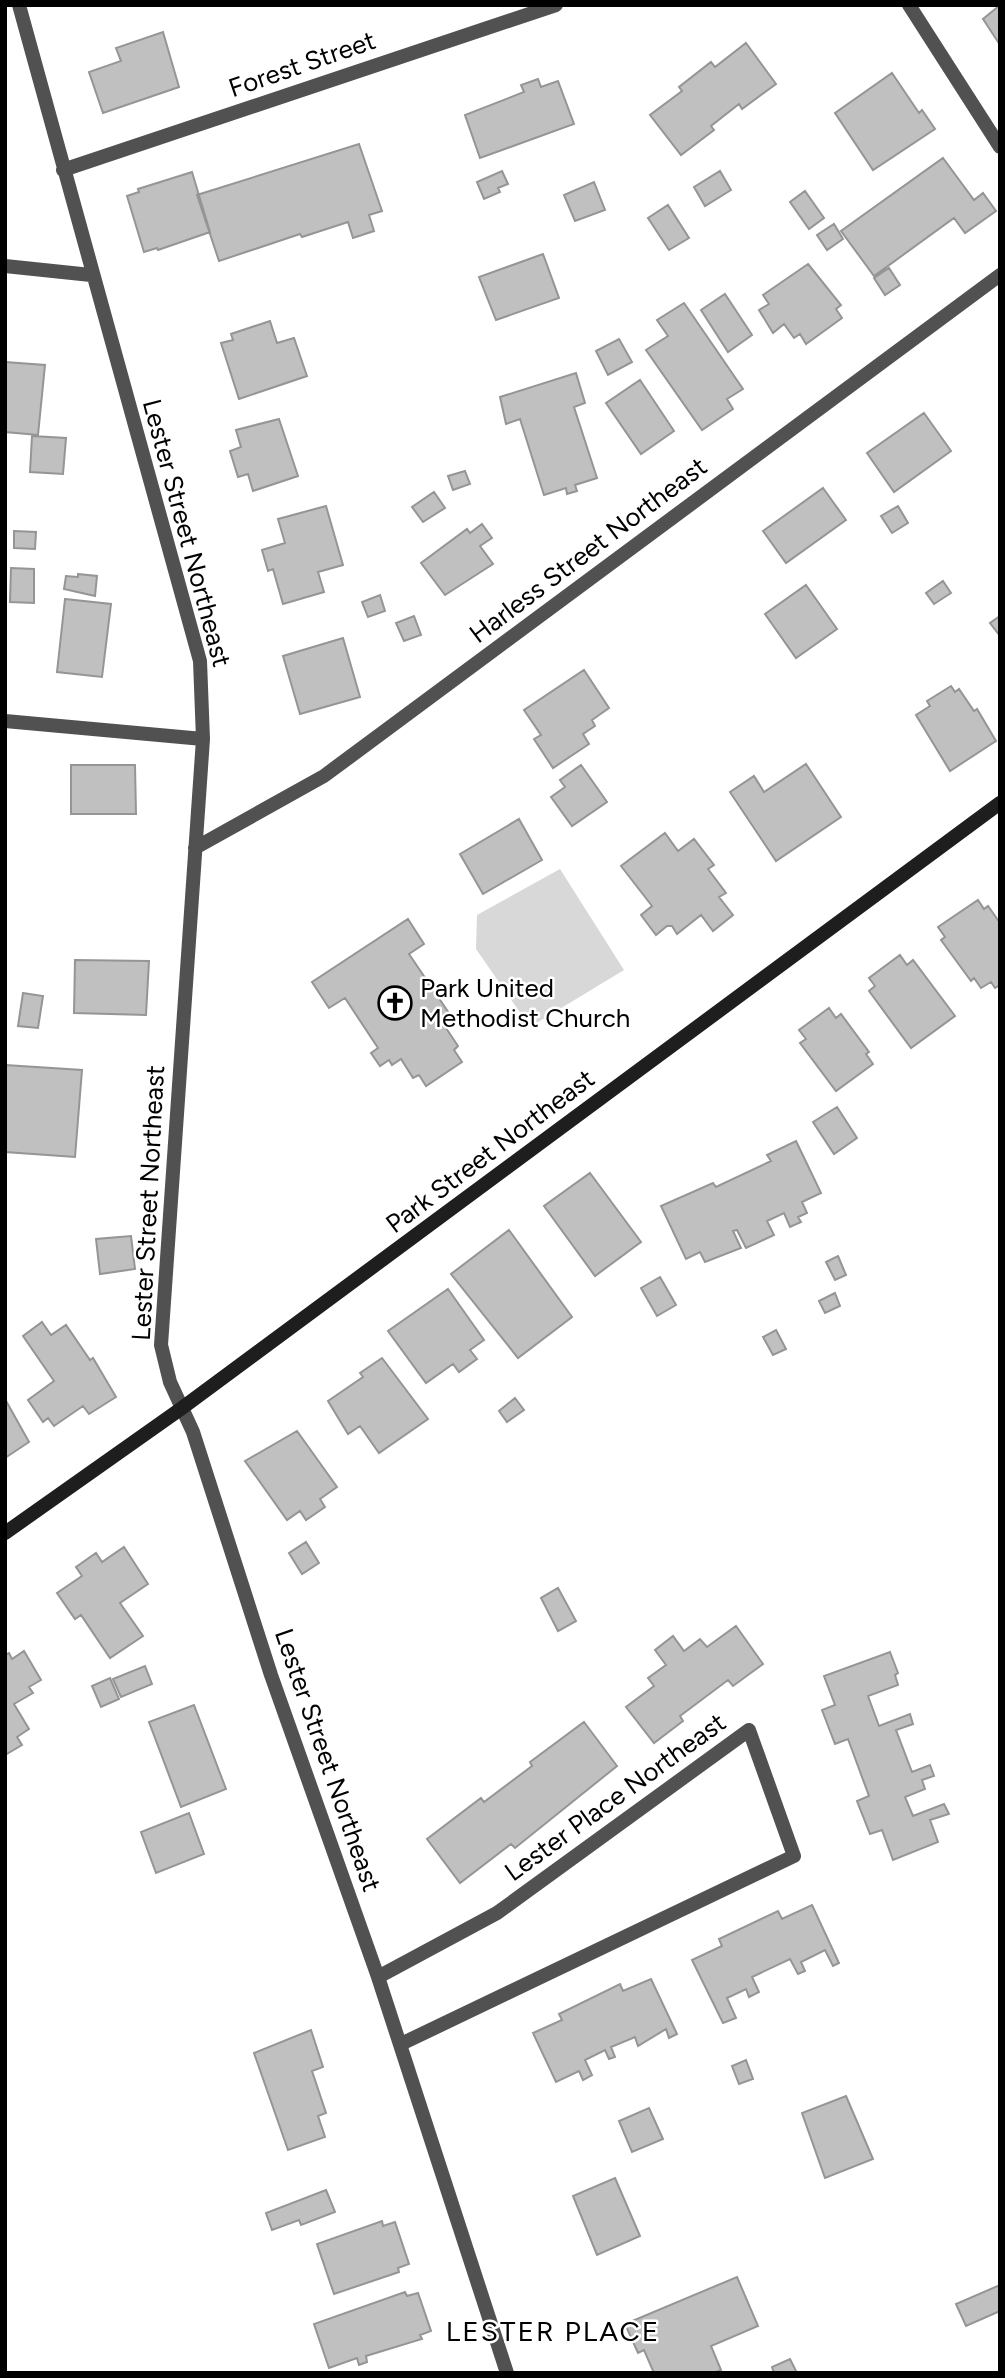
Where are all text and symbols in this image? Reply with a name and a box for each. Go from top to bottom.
street label: Forest Street [224,24,380,104]
street label: Lester Street Northeast [136,396,238,671]
street label: Harless Street Northeast [463,450,713,650]
place label: Park United Methodist Church [420,972,630,1034]
church icon: Park United Methodist Church [376,984,414,1022]
street label: Park Street Northeast [379,1062,601,1240]
street label: Lester Street Northeast [125,1064,171,1342]
street label: Lester Street Northeast [268,1624,388,1896]
street label: Lester Place Northeast [498,1706,732,1888]
district label: LESTER PLACE [446,2314,660,2348]

